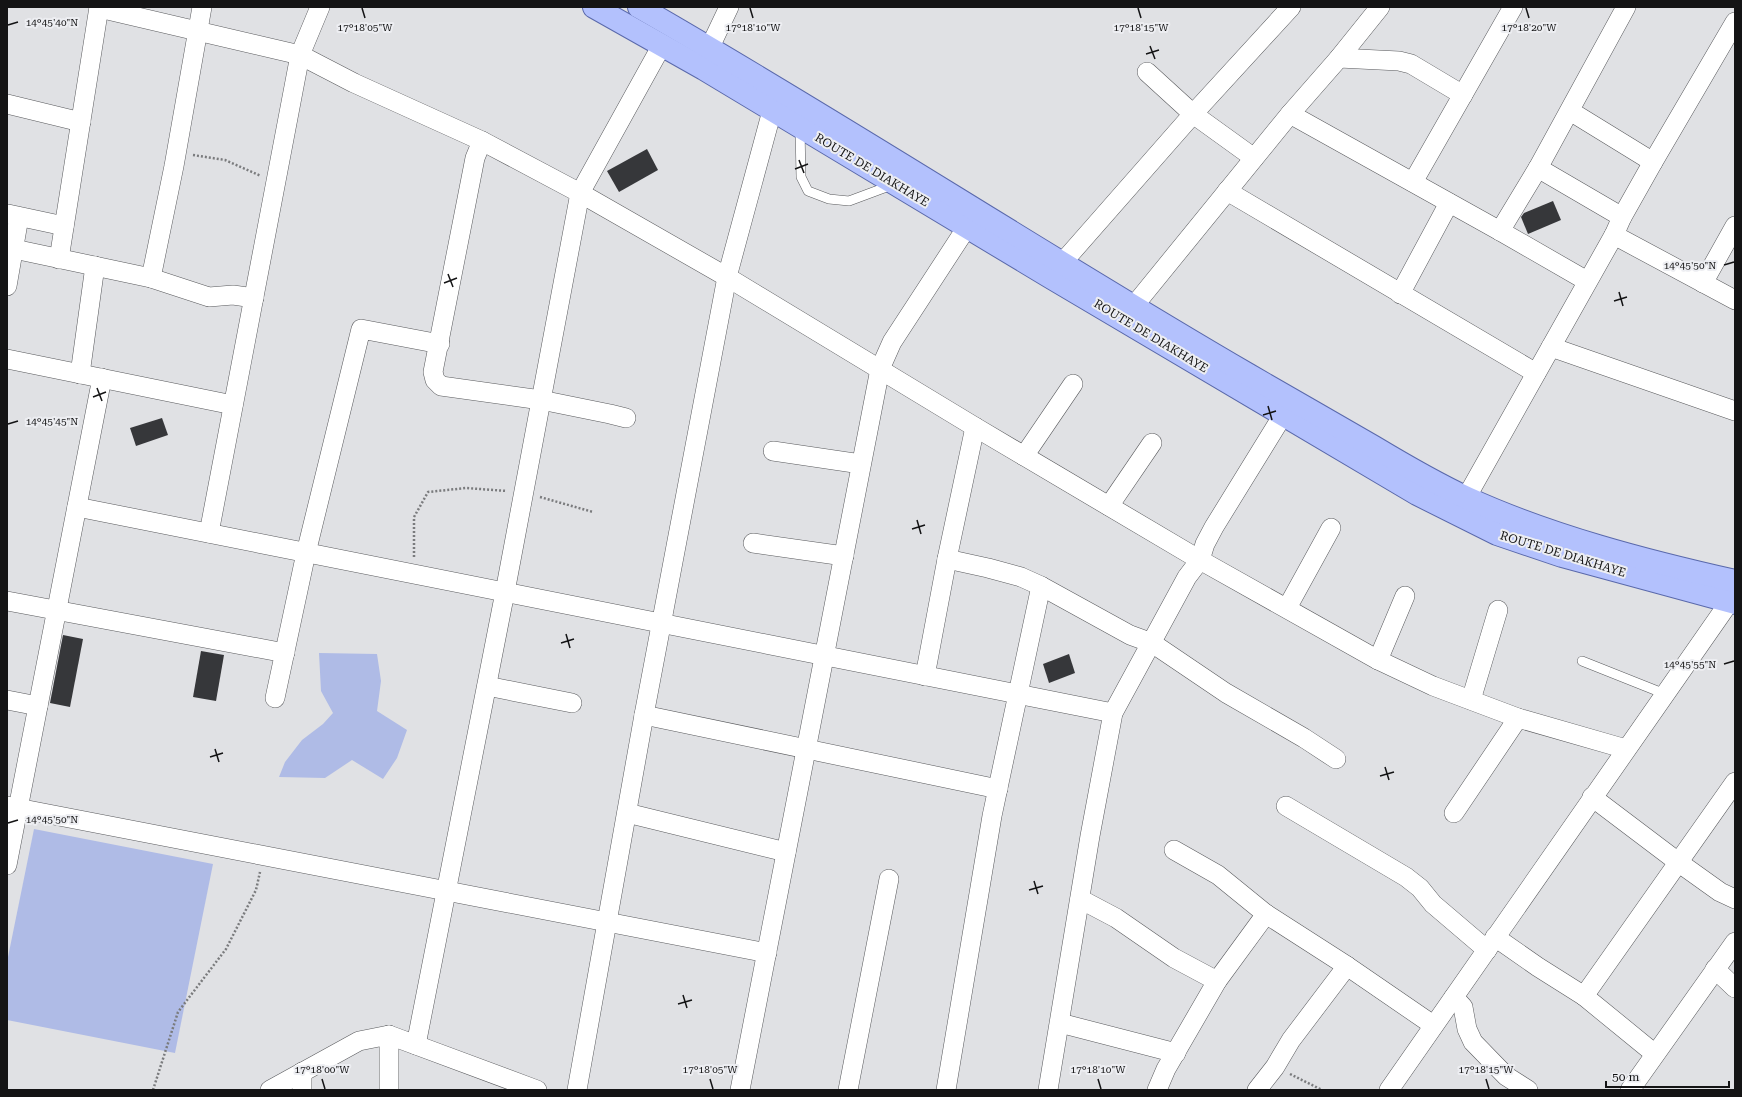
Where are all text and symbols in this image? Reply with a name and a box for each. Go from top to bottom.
text: 14°45'40"N [26,17,78,28]
text: 17°18'05"W [338,22,393,33]
text: 17°18'10"W [726,22,781,33]
text: 17°18'15"W [1114,22,1169,33]
text: 17°18'20"W [1502,22,1557,33]
street label: ROUTE DE DIAKHAYE [812,130,932,210]
text: 14°45'50"N [1664,260,1716,271]
street label: ROUTE DE DIAKHAYE [1091,296,1211,376]
text: 14°45'45"N [26,416,78,427]
street label: ROUTE DE DIAKHAYE [1498,528,1628,580]
text: 14°45'55"N [1664,659,1716,670]
text: 14°45'50"N [26,814,78,825]
scale bar [1606,1063,1729,1089]
text: 17°18'00"W [295,1064,350,1075]
text: 17°18'05"W [683,1064,738,1075]
text: 17°18'10"W [1071,1064,1126,1075]
text: 17°18'15"W [1459,1064,1514,1075]
text: 50 m [1612,1070,1639,1084]

